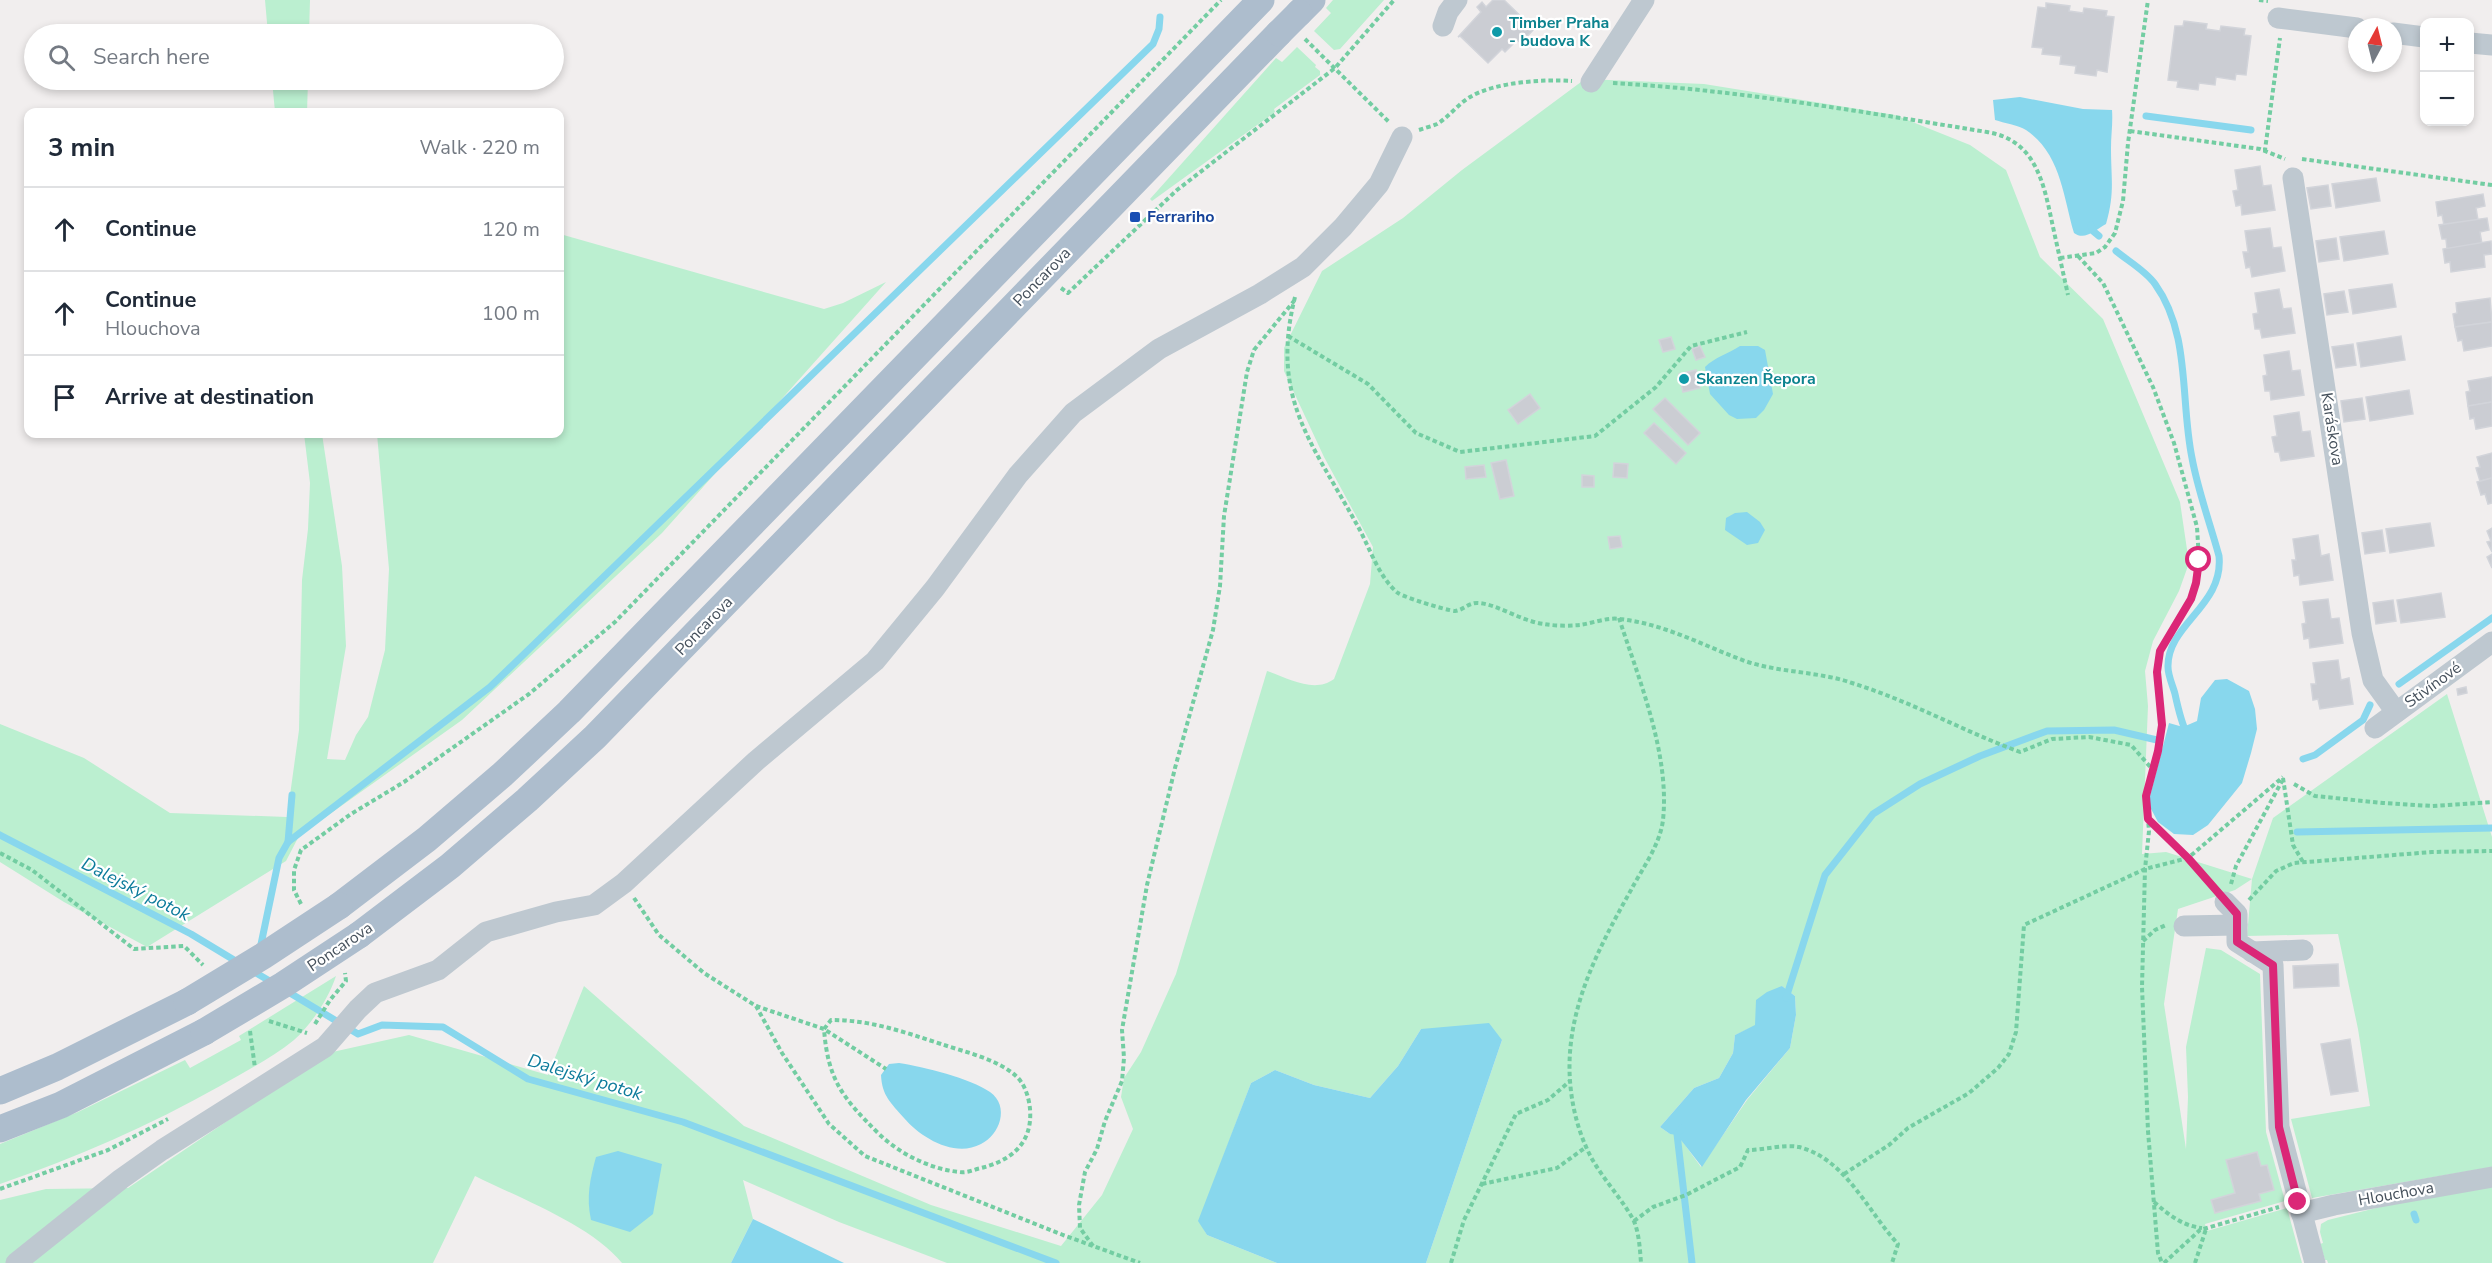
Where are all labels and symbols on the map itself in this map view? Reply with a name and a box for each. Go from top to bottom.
place label: Timber Praha - budova K [1509,12,1609,52]
north arrow [2348,18,2402,72]
marker: Timber Praha - budova K [1490,25,1504,39]
place label: Ferrariho [1147,206,1215,228]
marker: Ferrariho [1128,210,1142,224]
street label: Poncarova [1008,243,1076,311]
place label: Skanzen Řepora [1696,368,1816,390]
marker: Skanzen Řepora [1677,372,1691,386]
street label: Karáskova [2315,391,2349,467]
route start [2185,546,2211,572]
street label: Poncarova [670,592,738,660]
street label: Stivínové [2400,657,2466,713]
water label: Dalejský potok [78,851,195,927]
street label: Poncarova [303,917,377,977]
water label: Dalejský potok [525,1048,646,1106]
street label: Hlouchova [2356,1177,2436,1211]
route end [2284,1188,2310,1214]

